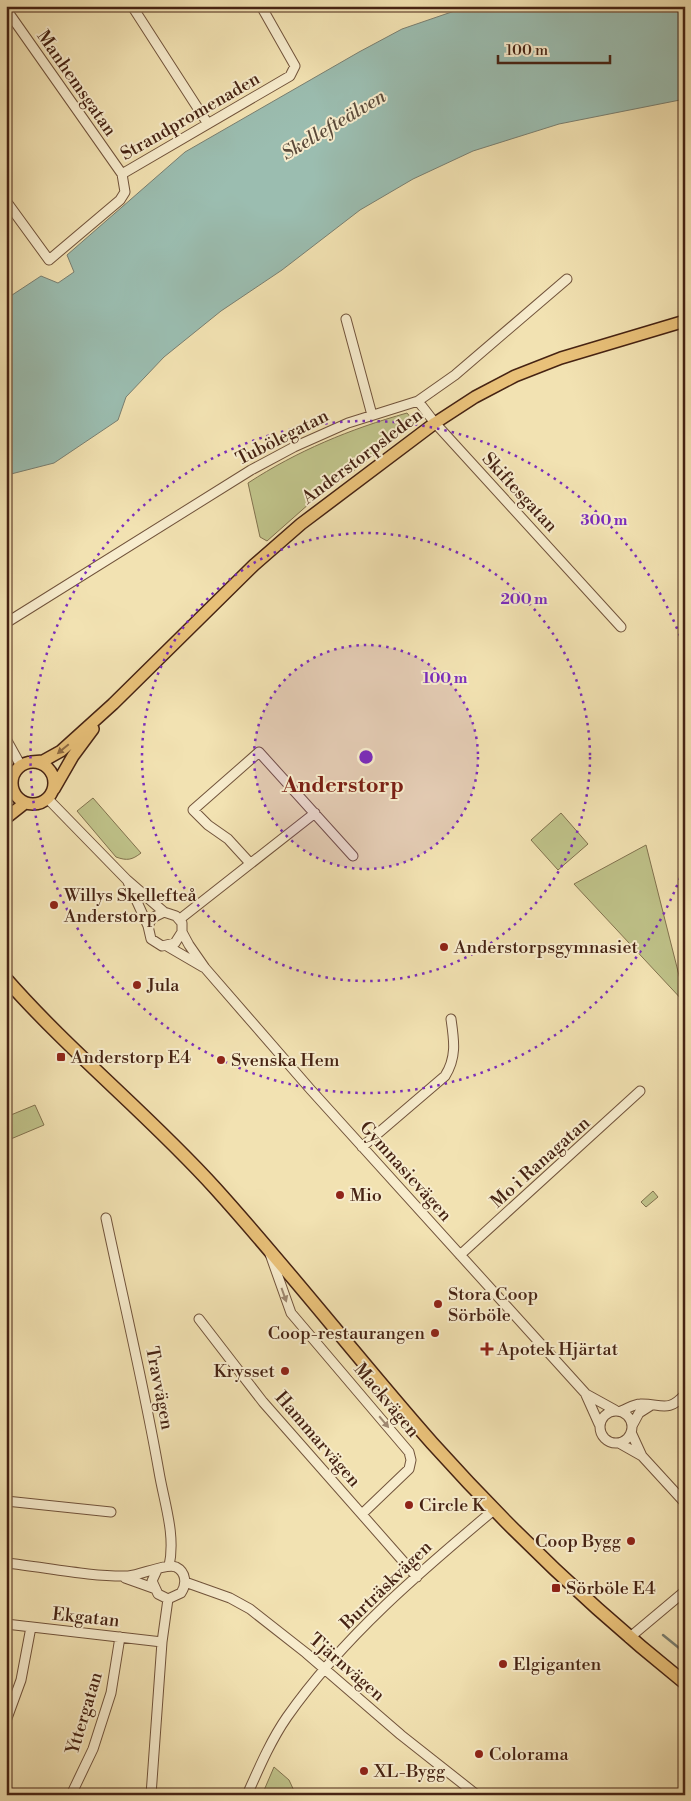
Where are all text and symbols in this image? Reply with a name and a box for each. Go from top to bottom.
street label: Manhemsgatan [32,26,122,141]
scale bar [498,32,611,64]
text: 100 m [506,41,548,60]
street label: Strandpromenaden [116,67,264,166]
water label: Skellefteälven [277,84,390,165]
street label: Anderstorpsleden [296,403,428,510]
street label: Tubölegatan [232,404,333,471]
street label: Skiftesgatan [477,448,563,537]
text: 300 m [581,511,628,530]
text: 200 m [500,590,548,609]
text: 100 m [423,669,468,688]
one-way arrow [57,743,70,754]
centre of rings [357,748,375,766]
district label: Anderstorp [281,772,404,799]
place label: Willys Skellefteå Anderstorp [63,884,198,928]
marker: Willys Skellefteå Anderstorp [48,899,60,911]
place label: Anderstorpsgymnasiet [453,936,639,959]
marker: Anderstorpsgymnasiet [438,941,450,953]
place label: Jula [146,974,180,997]
marker: Jula [131,979,143,991]
place label: Anderstorp E4 [70,1046,191,1069]
place label: Svenska Hem [231,1049,340,1072]
marker: Anderstorp E4 [55,1051,67,1063]
marker: Svenska Hem [215,1054,227,1066]
street label: Mo i Ranagatan [486,1111,595,1213]
street label: Gymnasievägen [354,1116,457,1227]
place label: Mio [350,1184,382,1207]
marker: Mio [334,1189,346,1201]
place label: Stora Coop Sörböle [448,1283,538,1327]
one-way arrow [281,1288,288,1303]
marker: Stora Coop Sörböle [432,1298,444,1310]
place label: Coop-restaurangen [268,1322,425,1345]
marker: Coop-restaurangen [429,1327,441,1339]
place label: Apotek Hjärtat [496,1338,619,1361]
marker: Apotek Hjärtat [481,1343,493,1355]
street label: Travvägen [140,1344,179,1432]
street label: Mackvägen [349,1358,425,1443]
place label: Krysset [213,1360,276,1383]
marker: Krysset [279,1365,291,1377]
street label: Hammarvägen [270,1387,366,1492]
one-way arrow [378,1416,390,1428]
place label: Circle K [419,1494,487,1517]
marker: Circle K [403,1499,415,1511]
place label: Coop Bygg [535,1530,622,1553]
marker: Coop Bygg [625,1535,637,1547]
street label: Burträskvägen [335,1536,437,1636]
place label: Sörböle E4 [566,1577,656,1600]
marker: Sörböle E4 [550,1582,562,1594]
street label: Ekgatan [51,1603,121,1632]
street label: Tjärnvägen [304,1628,390,1707]
place label: Elgiganten [513,1653,602,1676]
marker: Elgiganten [497,1658,509,1670]
street label: Yttergatan [61,1669,108,1758]
place label: Colorama [489,1743,570,1766]
marker: Colorama [473,1748,485,1760]
place label: XL-Bygg [373,1760,446,1783]
marker: XL-Bygg [358,1765,370,1777]

